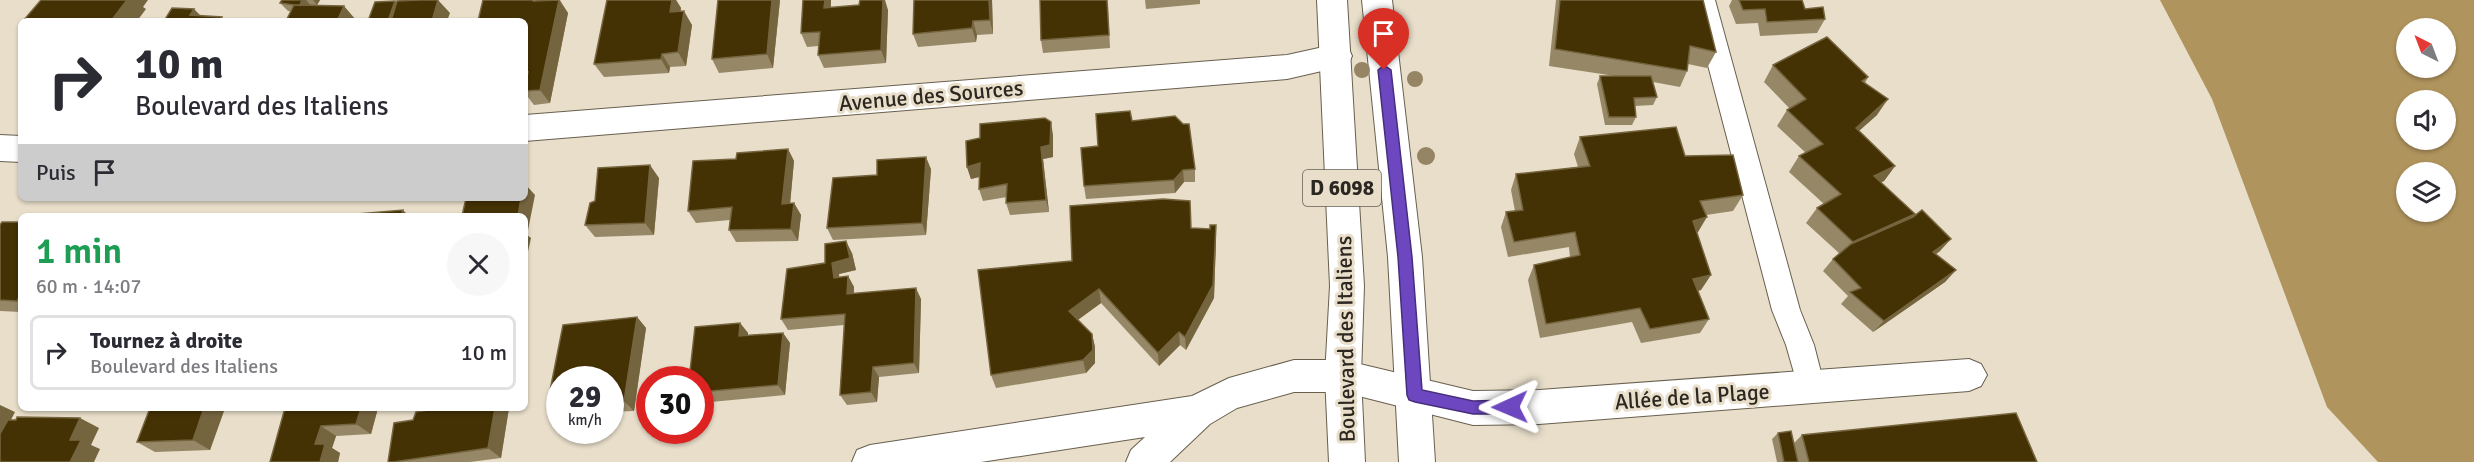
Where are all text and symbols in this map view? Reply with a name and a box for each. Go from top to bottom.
pin [1358,8,1409,70]
icon: arrive [1367,17,1400,50]
north arrow [2396,18,2456,78]
map controls [2396,18,2456,222]
text: 10 m [135,39,224,90]
icon: right [36,42,114,120]
street label: Avenue des Sources [838,74,1024,117]
text: Boulevard des Italiens [135,90,389,123]
button: sound [2396,90,2456,150]
icon: arrive [88,156,121,189]
text: Puis [36,159,76,186]
button: layers [2396,162,2456,222]
road number: D 6098 [1303,170,1381,206]
text: 1 min [36,229,122,274]
button: close [447,233,510,296]
street label: Boulevard des Italiens [1330,235,1361,443]
text: 60 m · 14:07 [36,274,141,299]
text: Tournez à droite [90,327,243,354]
icon: right [39,336,72,369]
text: 10 m [461,339,507,366]
text: Boulevard des Italiens [90,354,278,379]
speed limit sign: 30 [636,366,714,444]
position arrow [1478,375,1542,439]
street label: Allée de la Plage [1614,378,1770,415]
text: 29 [569,379,601,416]
text: km/h [568,411,602,429]

